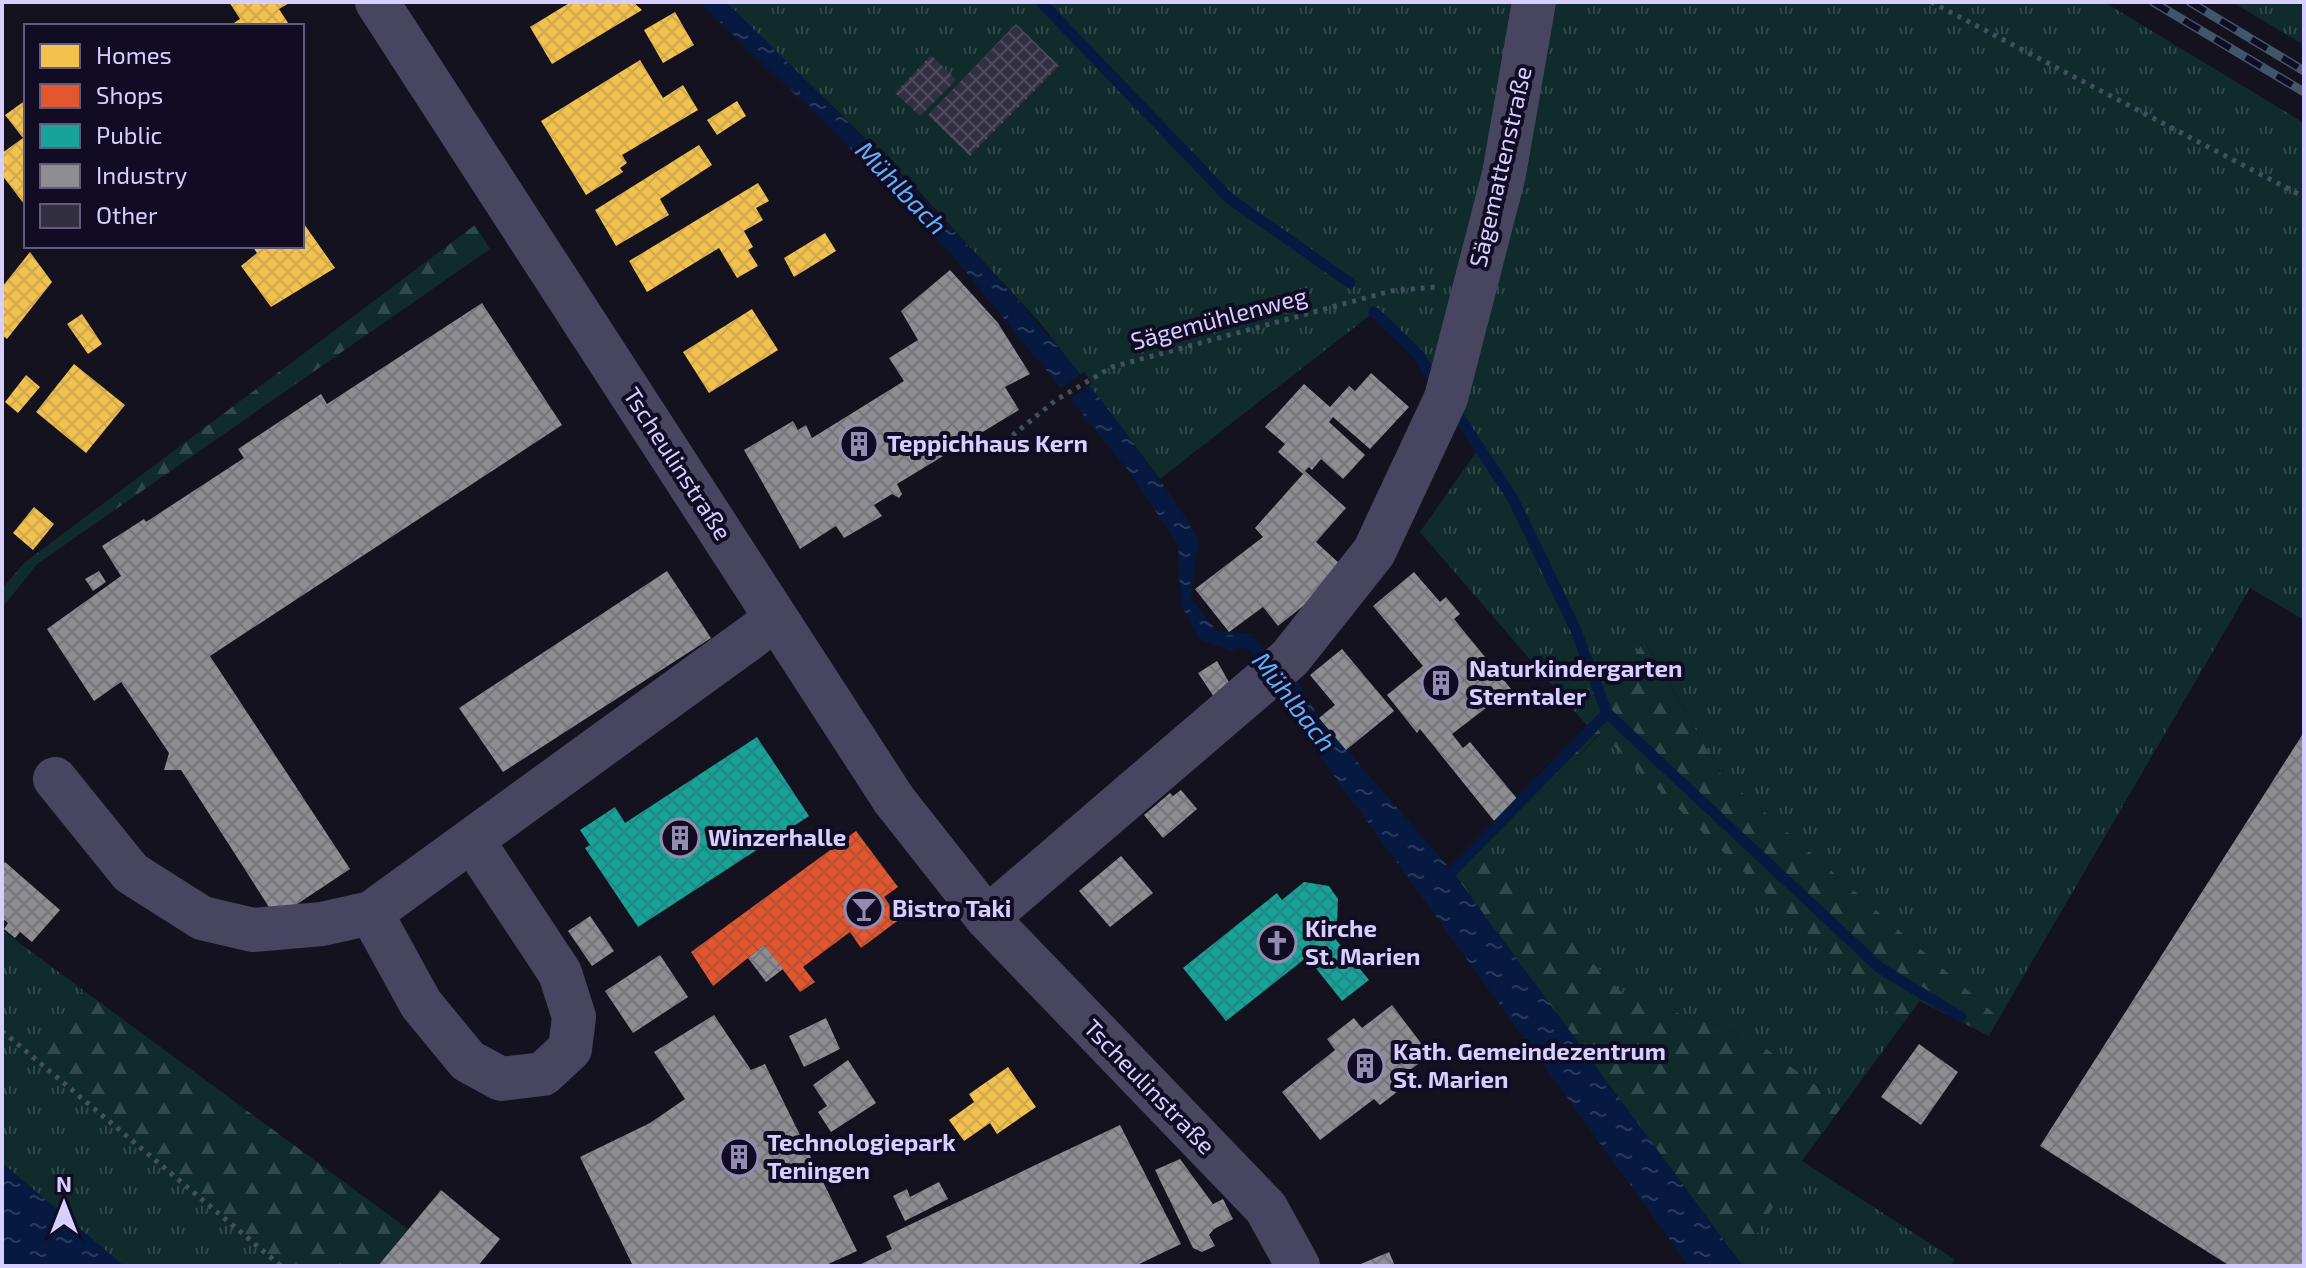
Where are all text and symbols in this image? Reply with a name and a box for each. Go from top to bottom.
legend [24,24,304,248]
text: Homes [96,40,172,69]
street label: Sägemattenstraße [1462,63,1537,270]
text: Shops [96,80,163,109]
text: Public [96,120,162,149]
water label: Mühlbach [850,134,954,240]
text: Industry [96,160,188,189]
text: Other [96,200,158,229]
street label: Sägemühlenweg [1127,280,1310,355]
street label: Tscheulinstraße [618,381,738,545]
building icon: Teppichhaus Kern [838,423,880,465]
place label: Teppichhaus Kern [887,428,1088,457]
water label: Mühlbach [1247,645,1344,757]
place label: Naturkindergarten Sterntaler [1469,653,1682,710]
building icon: Naturkindergarten Sterntaler [1420,662,1462,704]
building icon: Winzerhalle [659,817,701,859]
place label: Winzerhalle [708,822,846,851]
bar icon: Bistro Taki [843,888,885,930]
place label: Bistro Taki [892,893,1011,922]
place label: Kirche St. Marien [1305,913,1420,970]
church icon: Kirche St. Marien [1256,922,1298,964]
street label: Tscheulinstraße [1078,1013,1222,1159]
place label: Kath. Gemeindezentrum St. Marien [1393,1036,1666,1093]
building icon: Kath. Gemeindezentrum St. Marien [1344,1045,1386,1087]
place label: Technologiepark Teningen [767,1127,956,1184]
building icon: Technologiepark Teningen [718,1136,760,1178]
north arrow [24,1164,104,1244]
text: N [56,1170,72,1196]

